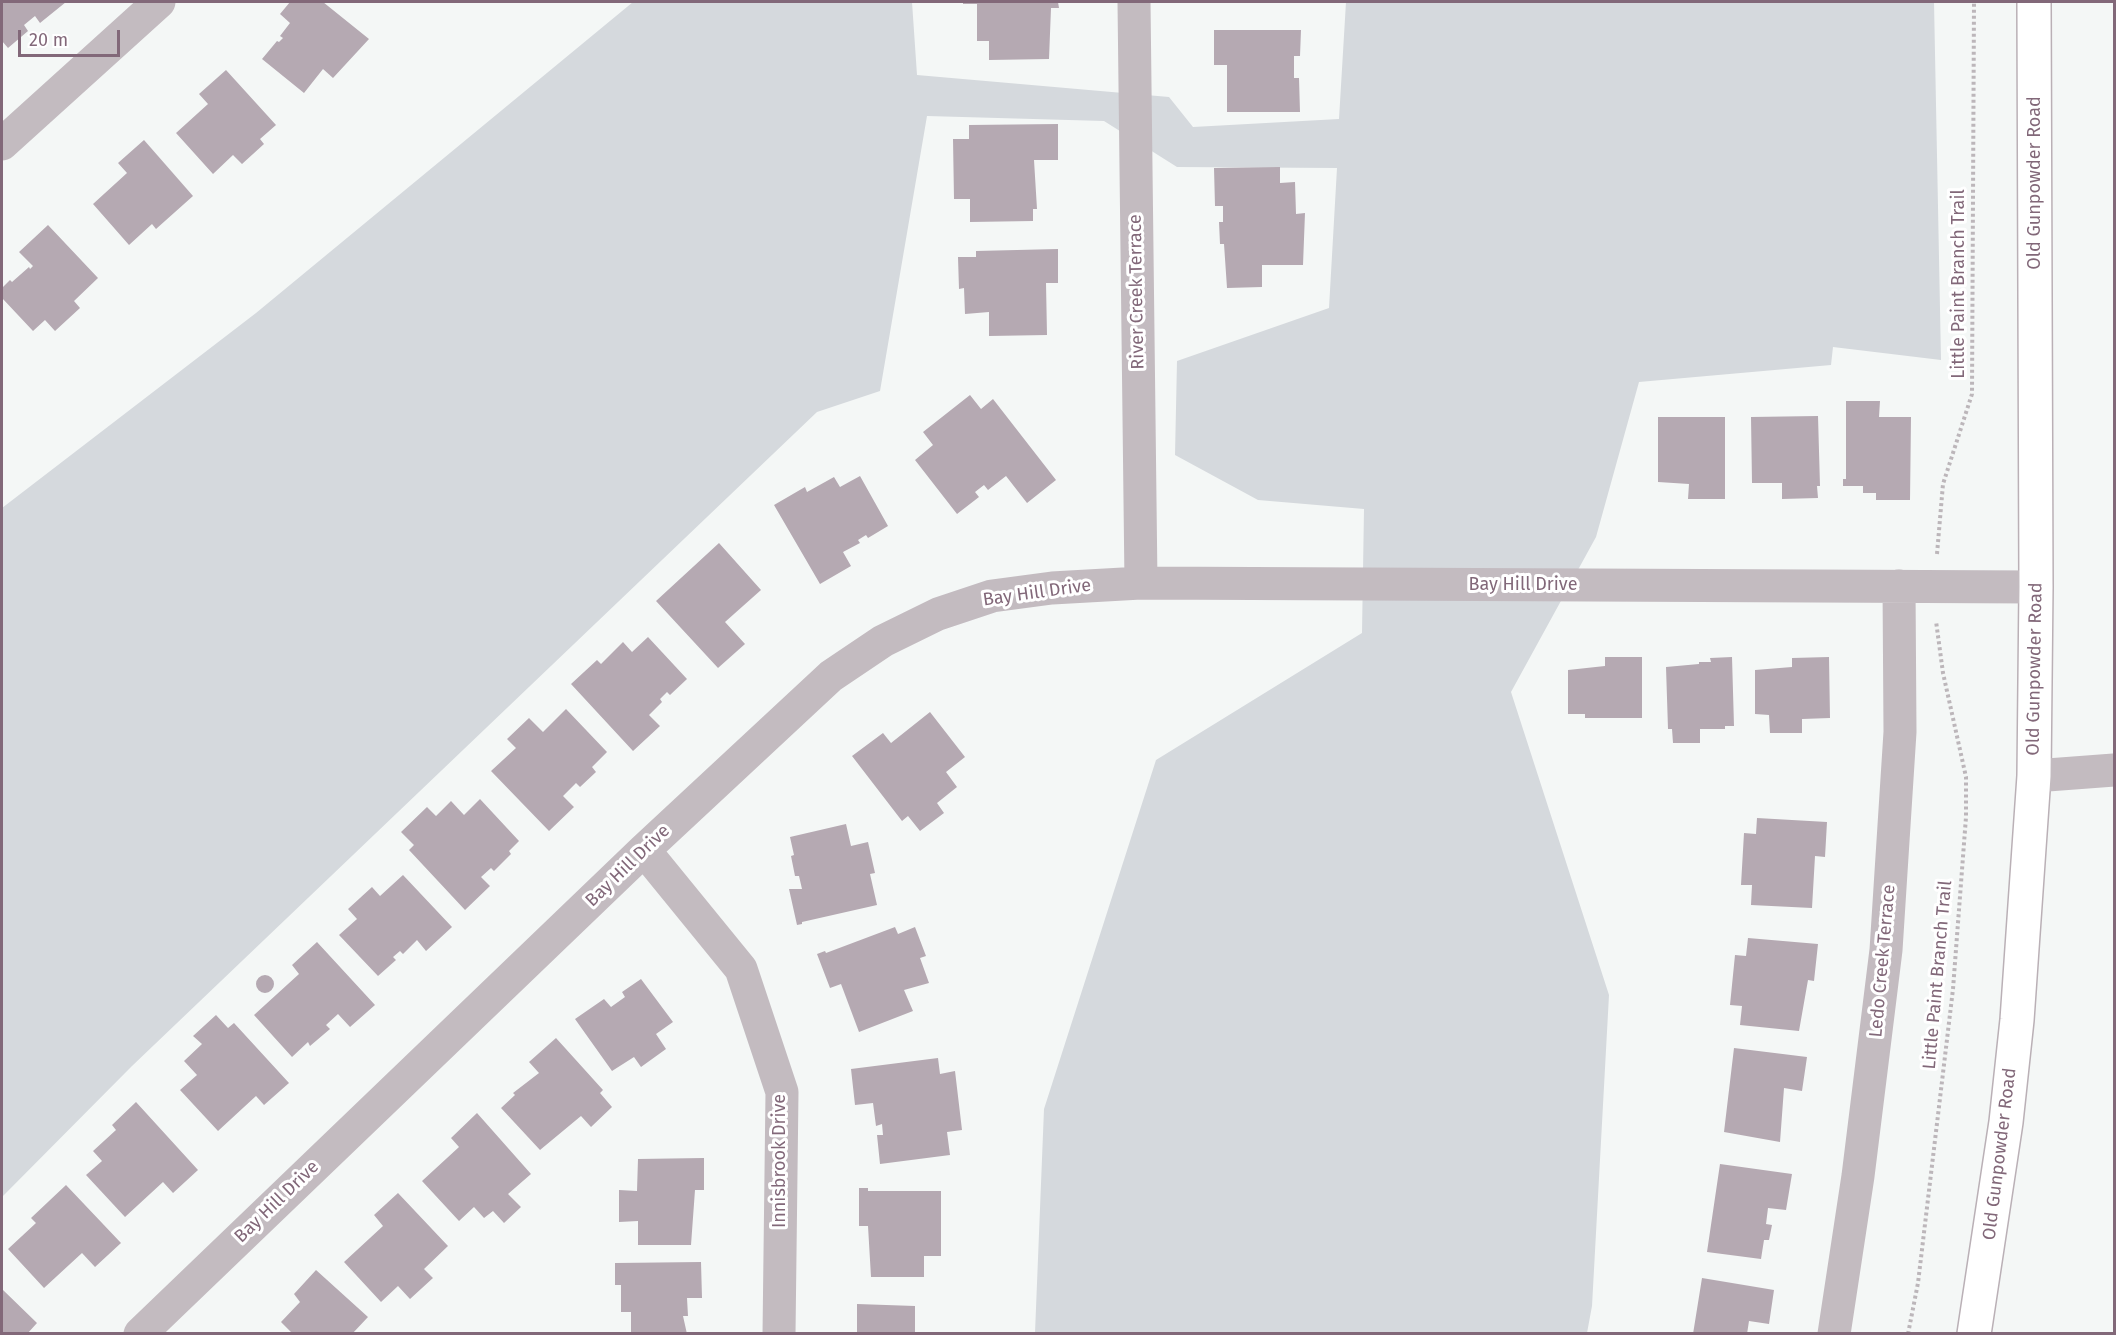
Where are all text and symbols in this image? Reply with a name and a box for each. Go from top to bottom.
scale bar [21,18,123,56]
text: 20 m [29,29,68,51]
street label: Old Gunpowder Road [2024,96,2046,270]
street label: Little Paint Branch Trail [1948,189,1970,379]
street label: River Creek Terrace [1125,214,1149,370]
street label: Bay Hill Drive [1469,574,1577,596]
street label: Bay Hill Drive [982,575,1092,611]
street label: Old Gunpowder Road [2023,582,2047,756]
street label: Bay Hill Drive [581,820,675,912]
street label: Little Paint Branch Trail [1919,880,1957,1070]
street label: Ledo Creek Terrace [1866,884,1900,1038]
street label: Old Gunpowder Road [1979,1067,2021,1241]
street label: Innisbrook Drive [769,1094,791,1228]
street label: Bay Hill Drive [230,1156,324,1248]

